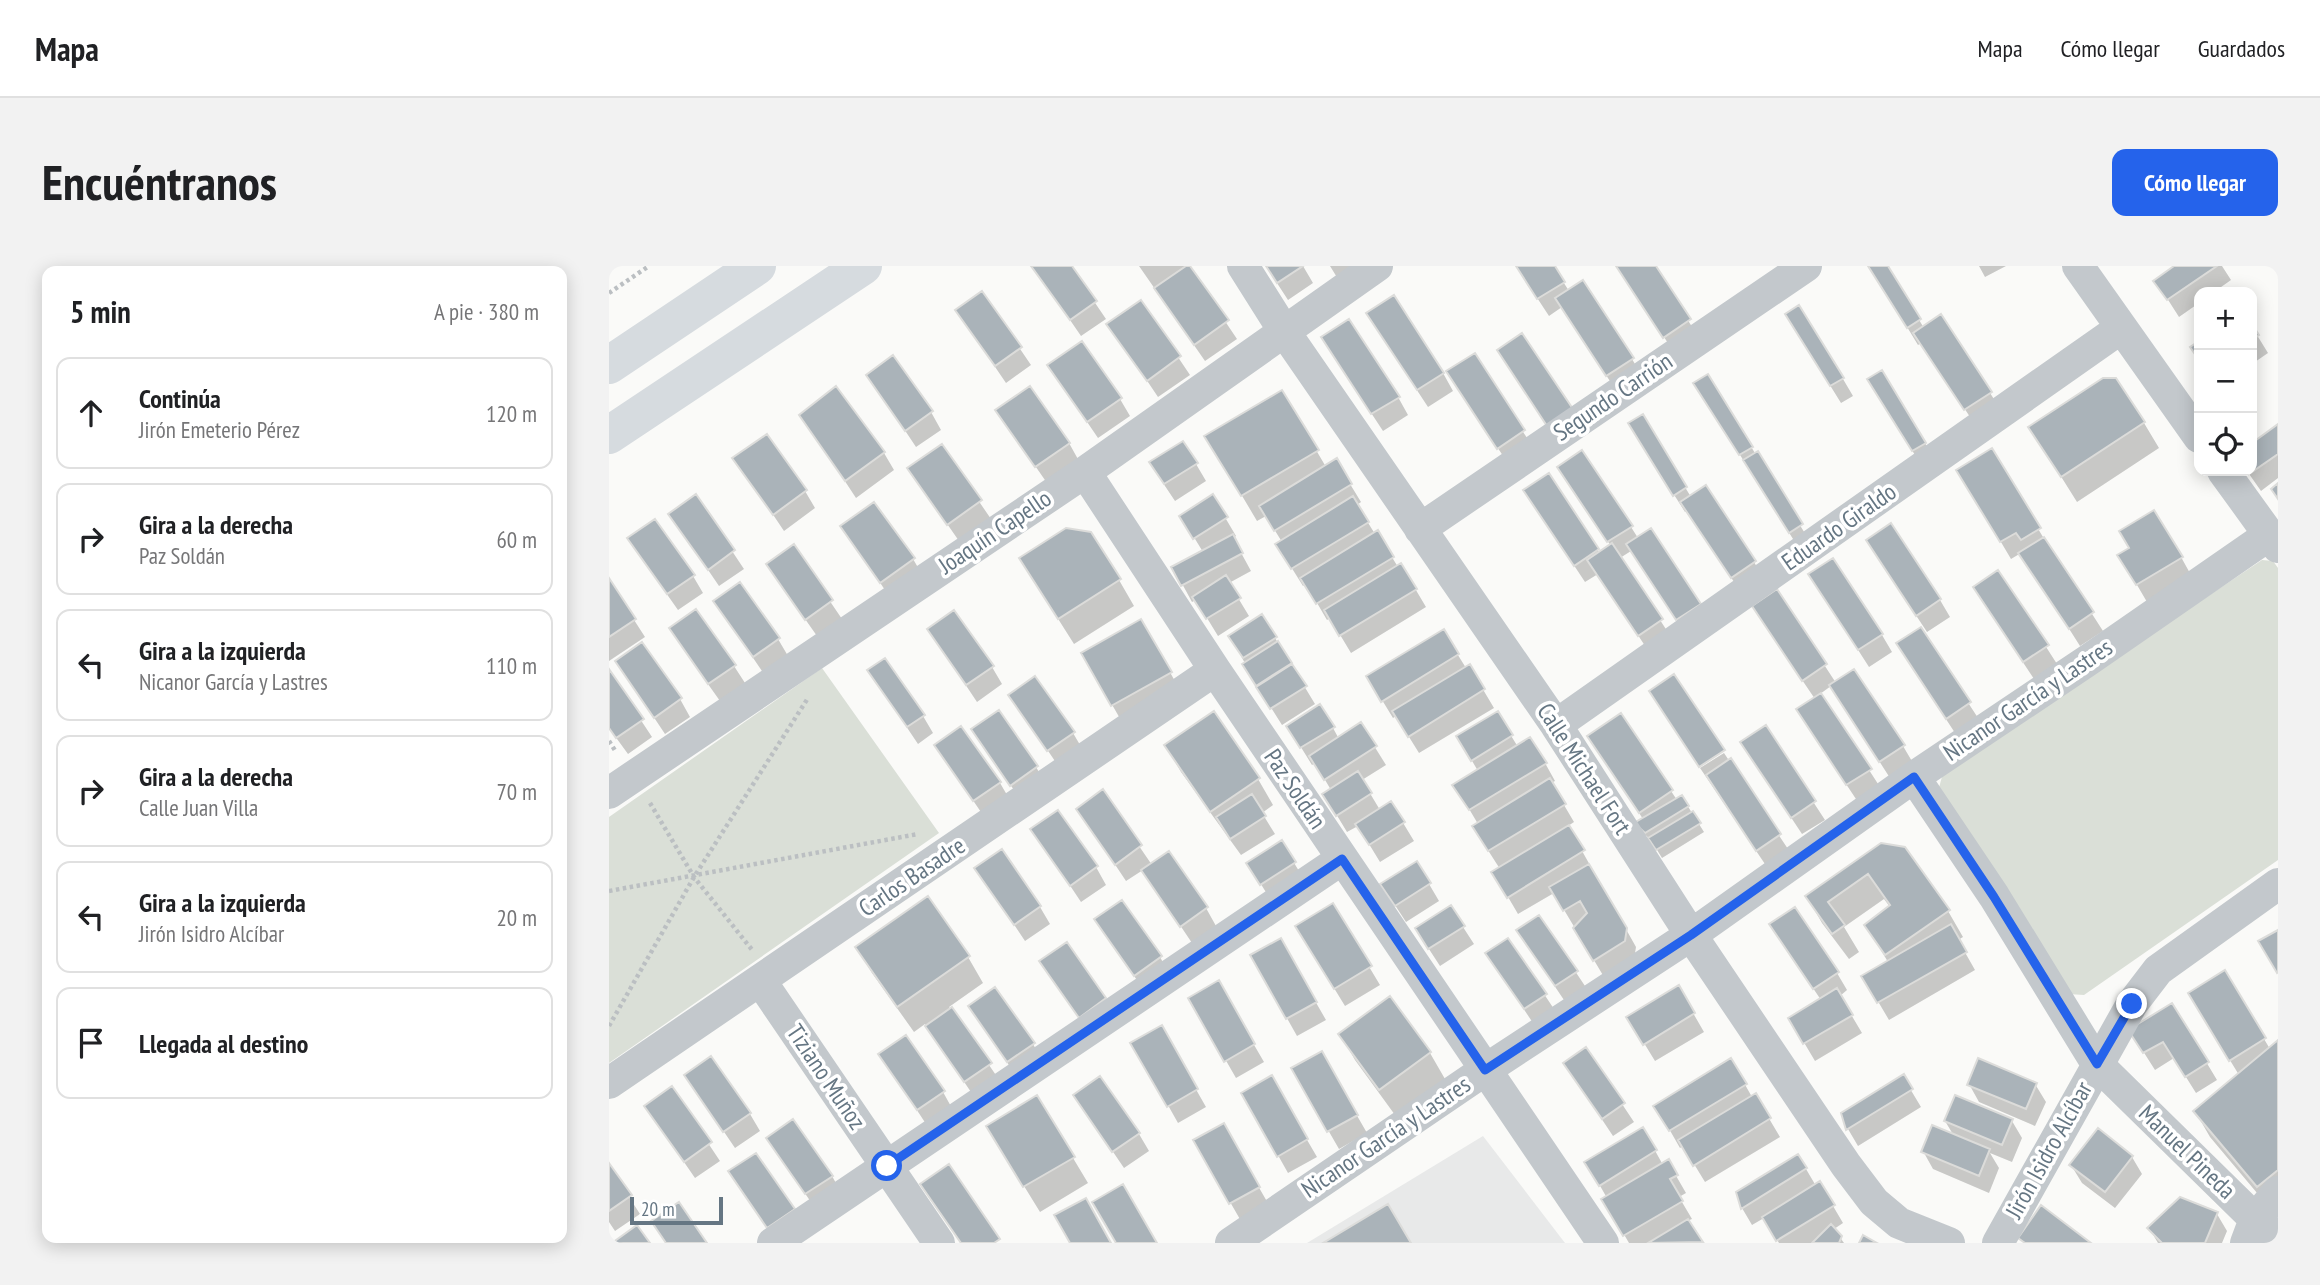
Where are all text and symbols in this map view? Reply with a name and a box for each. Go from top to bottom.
text: Mapa [35,27,99,70]
text: Mapa [1978,33,2023,64]
text: Cómo llegar [2061,33,2160,64]
text: Guardados [2198,33,2285,64]
button: Cómo llegar [2112,149,2278,216]
text: Encuéntranos [42,150,277,214]
map controls [2194,287,2257,476]
button: + [2194,287,2257,350]
text: 5 min [70,292,131,331]
text: A pie · 380 m [434,297,539,326]
street label: Segundo Carrión [1547,346,1678,448]
button: − [2194,350,2257,413]
text: Continúa [139,382,221,415]
icon: ahead [72,394,110,432]
text: 120 m [486,399,537,428]
button: locate [2194,413,2257,476]
text: Jirón Emeterio Pérez [139,415,300,444]
street label: Eduardo Giraldo [1775,476,1902,577]
street label: Joaquín Capello [932,483,1057,581]
text: Gira a la derecha [139,508,293,541]
icon: right [72,520,110,558]
text: 60 m [496,525,537,554]
text: Paz Soldán [139,541,225,570]
street label: Nicanor García y Lastres [1937,632,2118,768]
text: Gira a la izquierda [139,634,306,667]
icon: left [72,646,110,684]
text: 110 m [486,651,537,680]
text: Nicanor García y Lastres [139,667,328,696]
street label: Calle Michael Fort [1530,697,1639,841]
street label: Paz Soldán [1257,743,1333,835]
text: Gira a la derecha [139,760,293,793]
icon: right [72,772,110,810]
text: 70 m [496,777,537,806]
text: Calle Juan Villa [139,793,258,822]
street label: Carlos Basadre [853,830,971,923]
text: Gira a la izquierda [139,886,306,919]
icon: left [72,898,110,936]
text: 20 m [496,903,537,932]
text: Jirón Isidro Alcíbar [139,919,284,948]
route end [2116,988,2147,1019]
street label: Tiziano Muñoz [780,1018,873,1135]
icon: arrive [72,1024,110,1062]
text: Llegada al destino [139,1027,308,1060]
street label: Nicanor García y Lastres [1295,1069,1476,1205]
street label: Jirón Isidro Alcíbar [1998,1076,2099,1224]
street label: Manuel Pineda [2132,1098,2242,1205]
route start [871,1150,902,1181]
scale bar [630,1194,723,1226]
text: 20 m [641,1197,675,1221]

